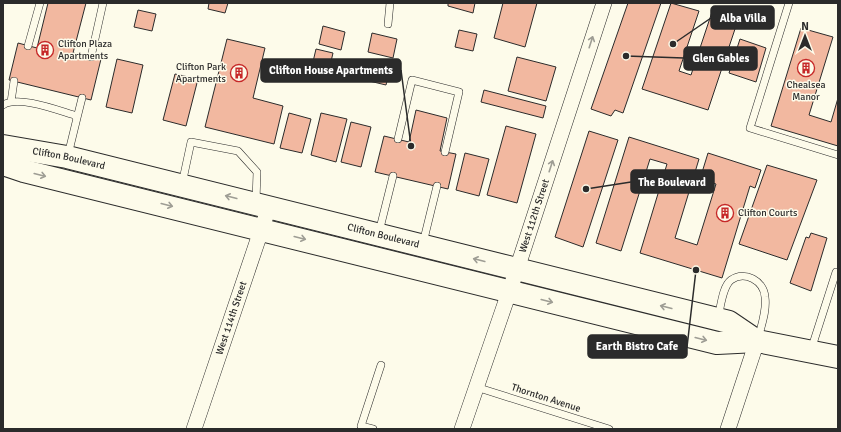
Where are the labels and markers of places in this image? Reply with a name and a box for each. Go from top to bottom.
callout: Alba Villa [711,6,774,29]
place label: Clifton Plaza Apartments [58,38,112,62]
building icon: Clifton Plaza Apartments [35,40,55,60]
callout: Glen Gables [684,47,757,70]
building icon: Chealsea Manor [796,58,816,78]
callout: Clifton House Apartments [261,59,401,82]
place label: Clifton Park Apartments [176,61,227,85]
building icon: Clifton Park Apartments [229,63,249,83]
place label: Chealsea Manor [787,79,825,103]
callout: The Boulevard [631,170,714,193]
building icon: Clifton Courts [715,203,735,223]
place label: Clifton Courts [738,207,798,219]
callout: Earth Bistro Cafe [588,335,687,358]

